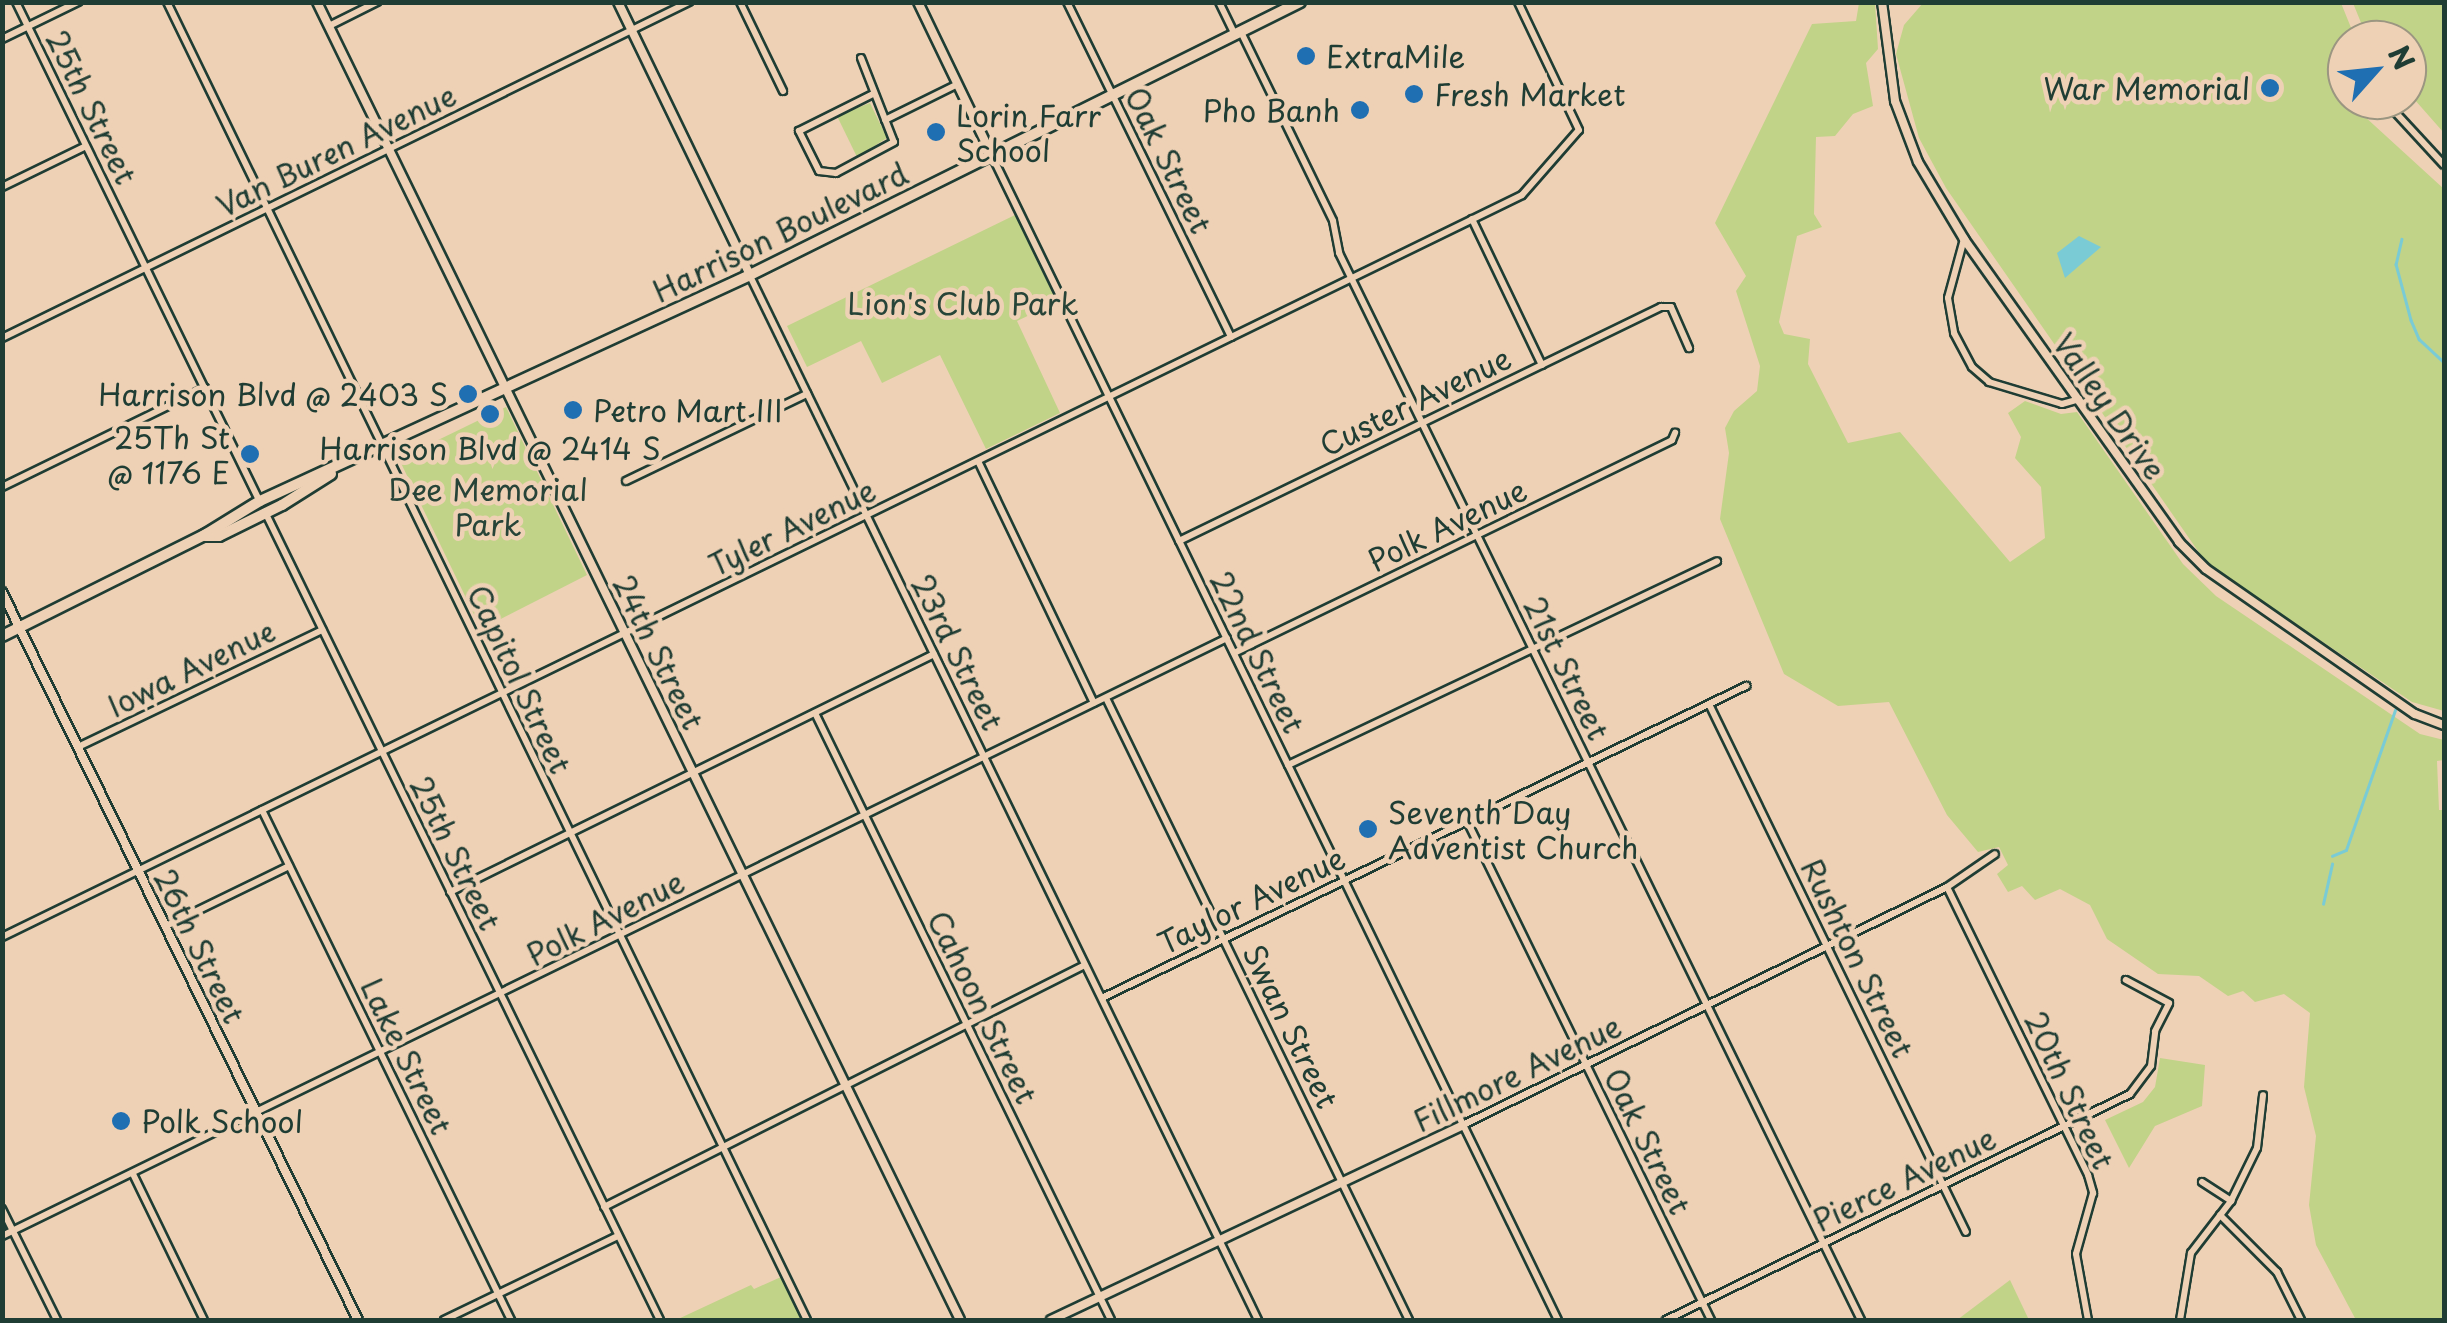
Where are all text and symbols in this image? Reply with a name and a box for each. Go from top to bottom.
north arrow [2327,20,2427,120]
street label: 25th Street [39,24,145,190]
text: N [2378,37,2427,77]
place label: ExtraMile [1326,38,1465,74]
marker: ExtraMile [1295,45,1317,67]
place label: War Memorial [2041,70,2250,106]
street label: Van Buren Avenue [210,76,462,224]
place label: Fresh Market [1434,76,1625,112]
marker: War Memorial [2259,77,2281,99]
street label: Oak Street [1118,80,1220,240]
marker: Fresh Market [1403,83,1425,105]
place label: Pho Banh [1203,92,1340,128]
place label: Lorin Farr School [956,97,1101,168]
marker: Pho Banh [1349,99,1371,121]
marker: Lorin Farr School [925,121,947,143]
street label: Harrison Boulevard [647,155,913,309]
park label: Lion's Club Park [848,285,1078,321]
street label: Valley Drive [2046,325,2174,487]
street label: Custer Avenue [1313,339,1517,463]
place label: Harrison Blvd @ 2403 S [96,376,448,412]
marker: Harrison Blvd @ 2403 S [457,383,479,405]
place label: Petro Mart III [593,392,786,428]
marker: Petro Mart III [562,399,584,421]
marker: Harrison Blvd @ 2414 S [479,403,501,425]
place label: 25Th St @ 1176 E [103,419,230,490]
place label: Harrison Blvd @ 2414 S [319,430,661,466]
marker: 25Th St @ 1176 E [239,443,261,465]
park label: Dee Memorial Park [386,471,590,542]
street label: Tyler Avenue [702,471,882,583]
street label: Polk Avenue [1361,471,1533,579]
street label: 22nd Street [1203,565,1313,739]
street label: 23rd Street [905,568,1011,736]
street label: 24th Street [606,569,712,735]
street label: Capitol Street [461,579,579,779]
street label: 21st Street [1516,588,1618,748]
street label: Iowa Avenue [103,613,279,723]
street label: 25th Street [403,770,509,936]
place label: Seventh Day Adventist Church [1388,794,1639,864]
marker: Seventh Day Adventist Church [1357,818,1379,840]
street label: Taylor Avenue [1151,839,1351,961]
street label: Rushton Street [1795,853,1921,1063]
street label: 26th Street [147,862,253,1030]
street label: Polk Avenue [520,863,690,973]
street label: Cahoon Street [921,905,1045,1109]
street label: Swan Street [1236,938,1346,1114]
street label: Lake Street [354,973,460,1139]
street label: 20th Street [2018,1005,2122,1175]
street label: Fillmore Avenue [1407,1007,1627,1139]
street label: Oak Street [1597,1061,1699,1221]
place label: Polk School [141,1103,306,1139]
marker: Polk School [110,1110,132,1132]
street label: Pierce Avenue [1806,1119,2002,1239]

